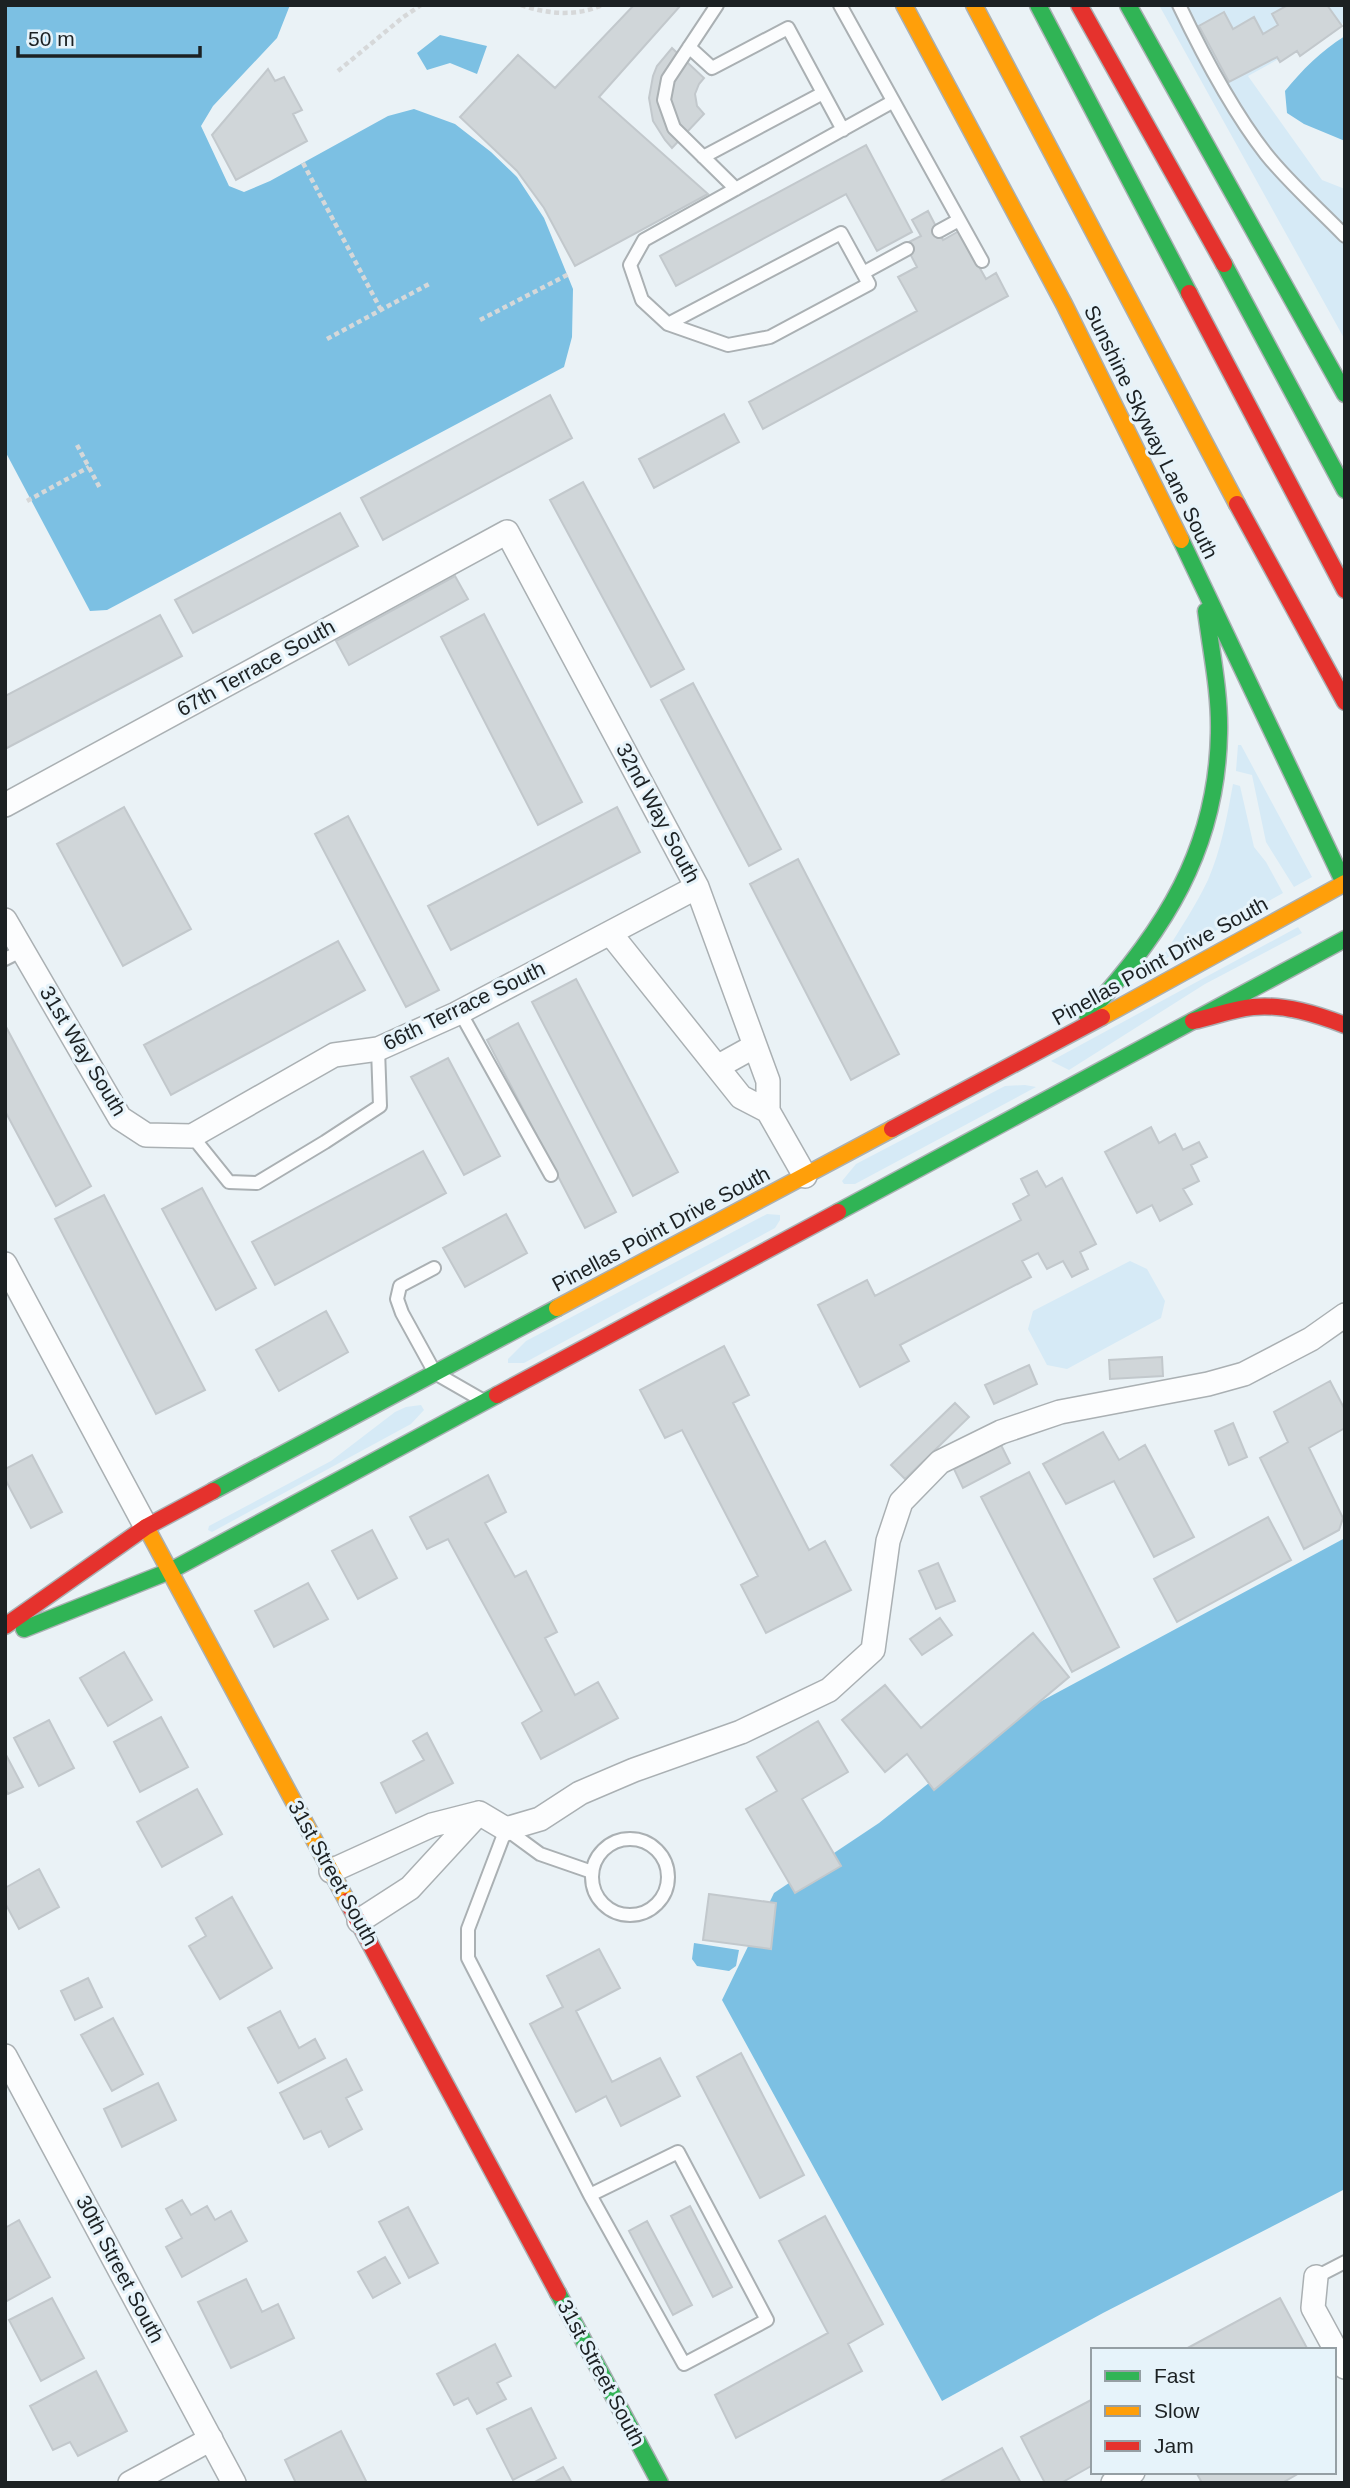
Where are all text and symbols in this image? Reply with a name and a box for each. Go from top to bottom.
scale bar [18,14,200,58]
text: 50 m [28,27,75,50]
street label: Sunshine Skyway Lane South [1080,301,1223,562]
street label: 67th Terrace South [173,615,339,721]
street label: 32nd Way South [612,739,705,886]
street label: Pinellas Point Drive South [1048,892,1272,1029]
street label: 66th Terrace South [379,956,548,1055]
street label: 31st Way South [36,982,131,1120]
street label: Pinellas Point Drive South [548,1161,773,1296]
street label: 31st Street South [284,1796,383,1949]
street label: 30th Street South [72,2191,169,2346]
street label: 31st Street South [553,2296,650,2450]
legend [1091,2348,1336,2474]
text: Fast [1154,2364,1195,2387]
text: Slow [1154,2399,1200,2422]
text: Jam [1154,2434,1194,2457]

